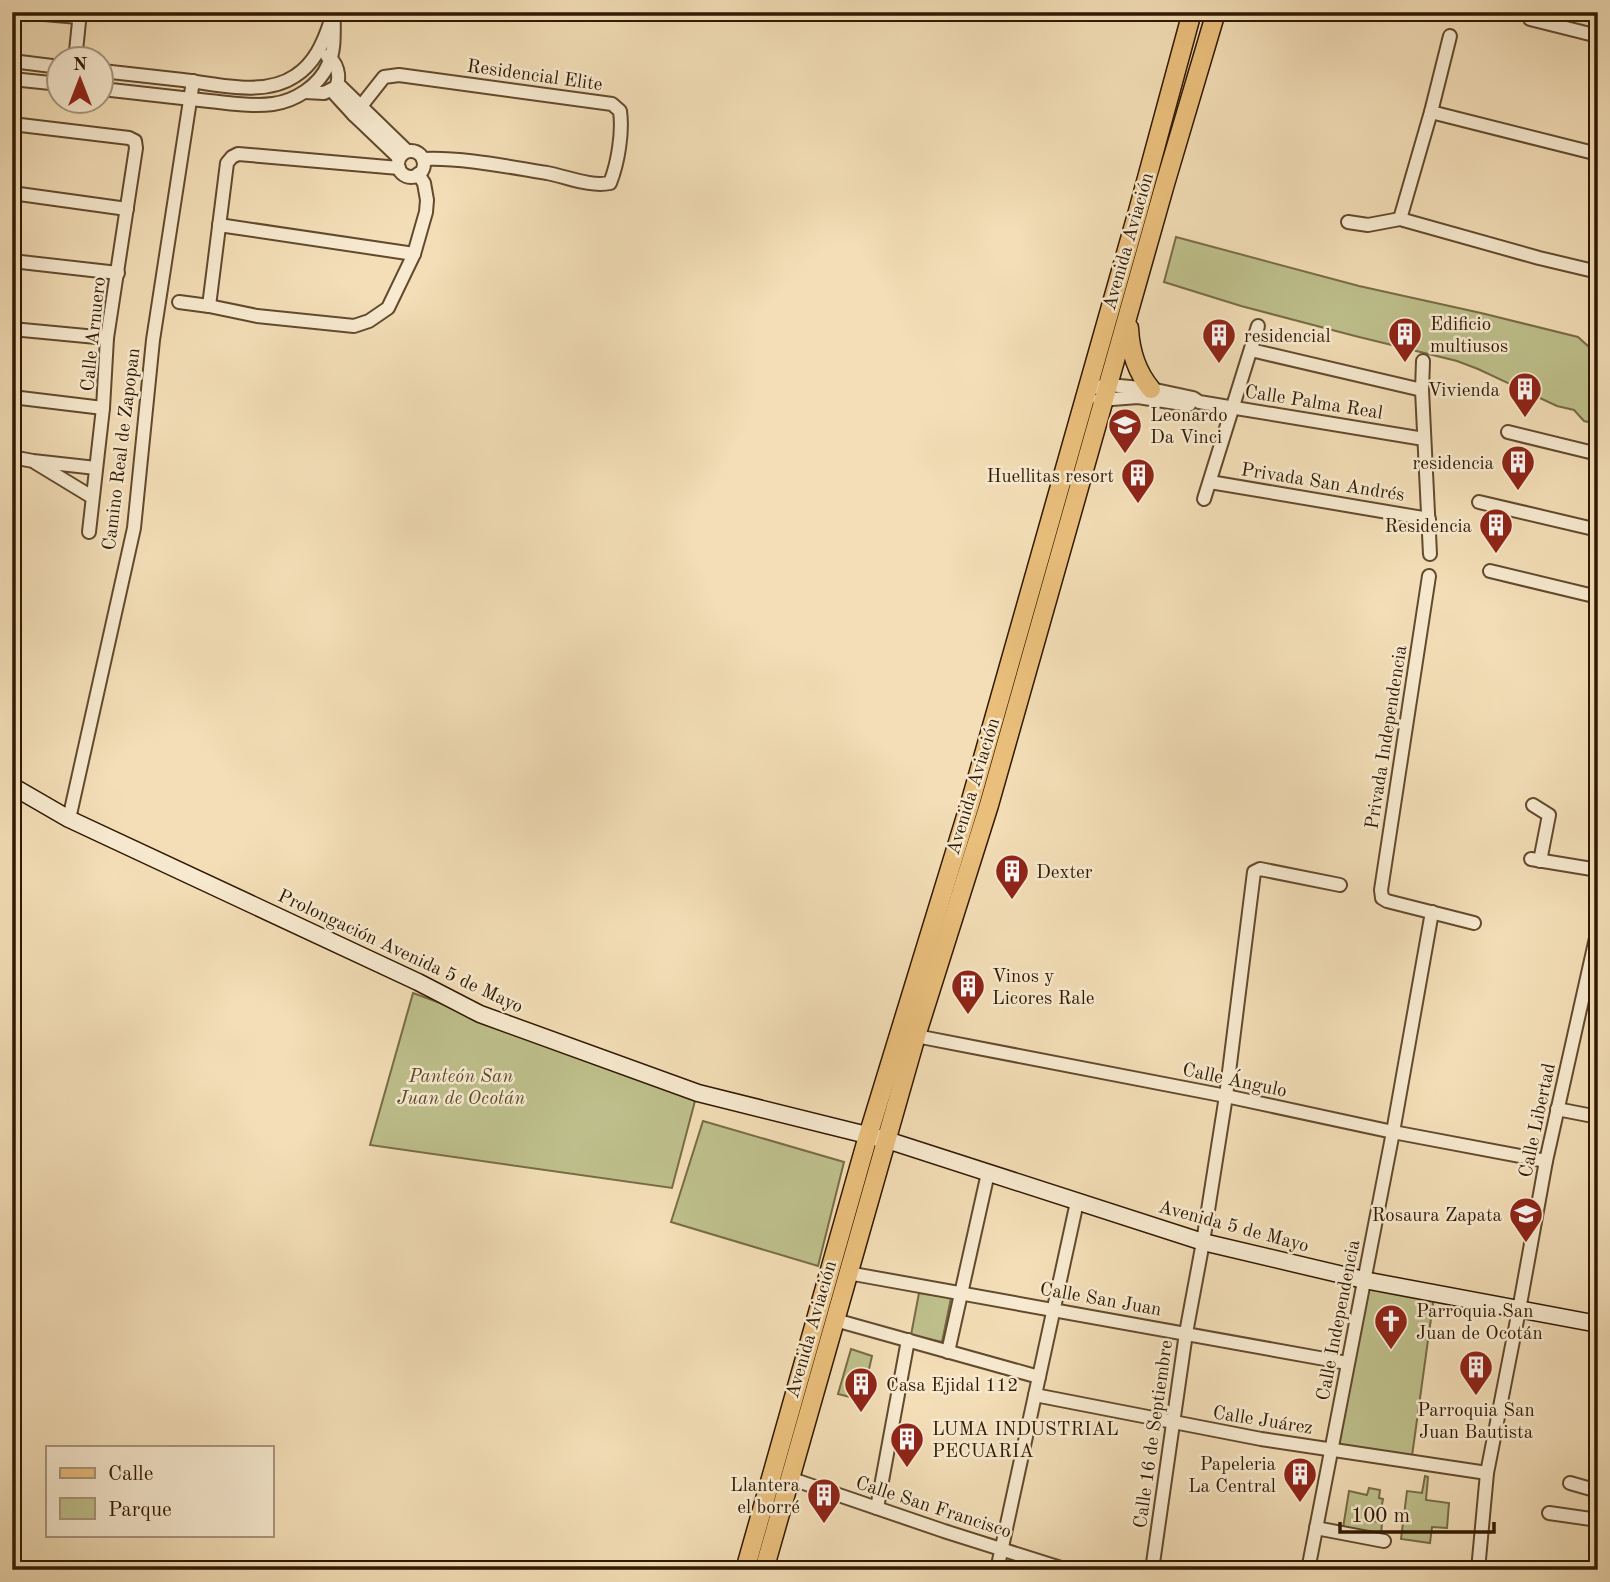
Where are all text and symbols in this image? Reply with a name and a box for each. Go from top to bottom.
north arrow [46,46,116,116]
text: N [73,56,88,75]
street label: Residencial Elite [466,58,604,95]
street label: Avenida Aviación [1101,171,1158,313]
street label: Calle Arnuero [79,276,110,392]
building icon: Edificio multiusos [1386,315,1424,364]
building icon: residencial [1200,316,1238,365]
place label: Edificio multiusos [1430,316,1508,357]
place label: residencial [1244,328,1331,347]
street label: Camino Real de Zapopan [101,347,144,552]
building icon: Vivienda [1506,370,1544,419]
place label: Vivienda [1428,382,1501,401]
street label: Calle Palma Real [1243,383,1384,424]
school or university icon: Leonardo Da Vinci [1106,406,1144,455]
place label: Leonardo Da Vinci [1150,407,1228,448]
building icon: residencia [1499,443,1537,492]
place label: residencia [1412,455,1495,474]
building icon: Huellitas resort [1119,456,1157,505]
street label: Privada San Andrés [1239,461,1406,506]
place label: Huellitas resort [987,468,1114,487]
building icon: Residencia [1477,506,1515,555]
place label: Residencia [1385,518,1473,537]
street label: Privada Independencia [1364,643,1412,831]
street label: Avenida Aviación [945,716,1004,858]
building icon: Dexter [993,852,1031,901]
place label: Dexter [1036,864,1093,883]
street label: Prolongación Avenida 5 de Mayo [274,887,525,1018]
building icon: Vinos y Licores Rale [949,967,987,1016]
place label: Vinos y Licores Rale [992,968,1095,1009]
street label: Calle Ángulo [1181,1057,1289,1102]
street label: Calle Libertad [1517,1061,1560,1179]
park label: Panteón San Juan de Ocotán [397,1068,525,1109]
school or university icon: Rosaura Zapata [1507,1195,1545,1244]
street label: Avenida 5 de Mayo [1156,1198,1311,1257]
place label: Rosaura Zapata [1372,1207,1503,1226]
street label: Calle Independencia [1315,1238,1364,1402]
street label: Avenida Aviación [784,1259,841,1401]
street label: Calle San Juan [1038,1280,1163,1321]
church icon: Parroquia San Juan de Ocotán [1372,1302,1410,1351]
place label: Parroquia San Juan de Ocotán [1416,1303,1543,1344]
street label: Calle 16 de Septiembre [1132,1339,1177,1530]
building icon: Parroquia San Juan Bautista [1457,1348,1495,1397]
building icon: Casa Ejidal 112 [842,1365,880,1414]
place label: Casa Ejidal 112 [886,1377,1018,1396]
place label: Parroquia San Juan Bautista [1417,1402,1535,1443]
street label: Calle Juárez [1211,1404,1314,1439]
building icon: LUMA INDUSTRIAL PECUARIA [888,1420,926,1469]
place label: LUMA INDUSTRIAL PECUARIA [932,1421,1119,1462]
legend [46,1446,273,1536]
building icon: Papeleria La Central [1281,1455,1319,1504]
place label: Papeleria La Central [1188,1456,1277,1497]
text: Calle [108,1464,153,1485]
street label: Calle San Francisco [853,1474,1014,1543]
building icon: Llantera el borré [805,1476,843,1525]
place label: Llantera el borré [730,1477,801,1518]
scale bar [1340,1491,1494,1535]
text: Parque [108,1500,172,1521]
text: 100 m [1351,1506,1410,1527]

